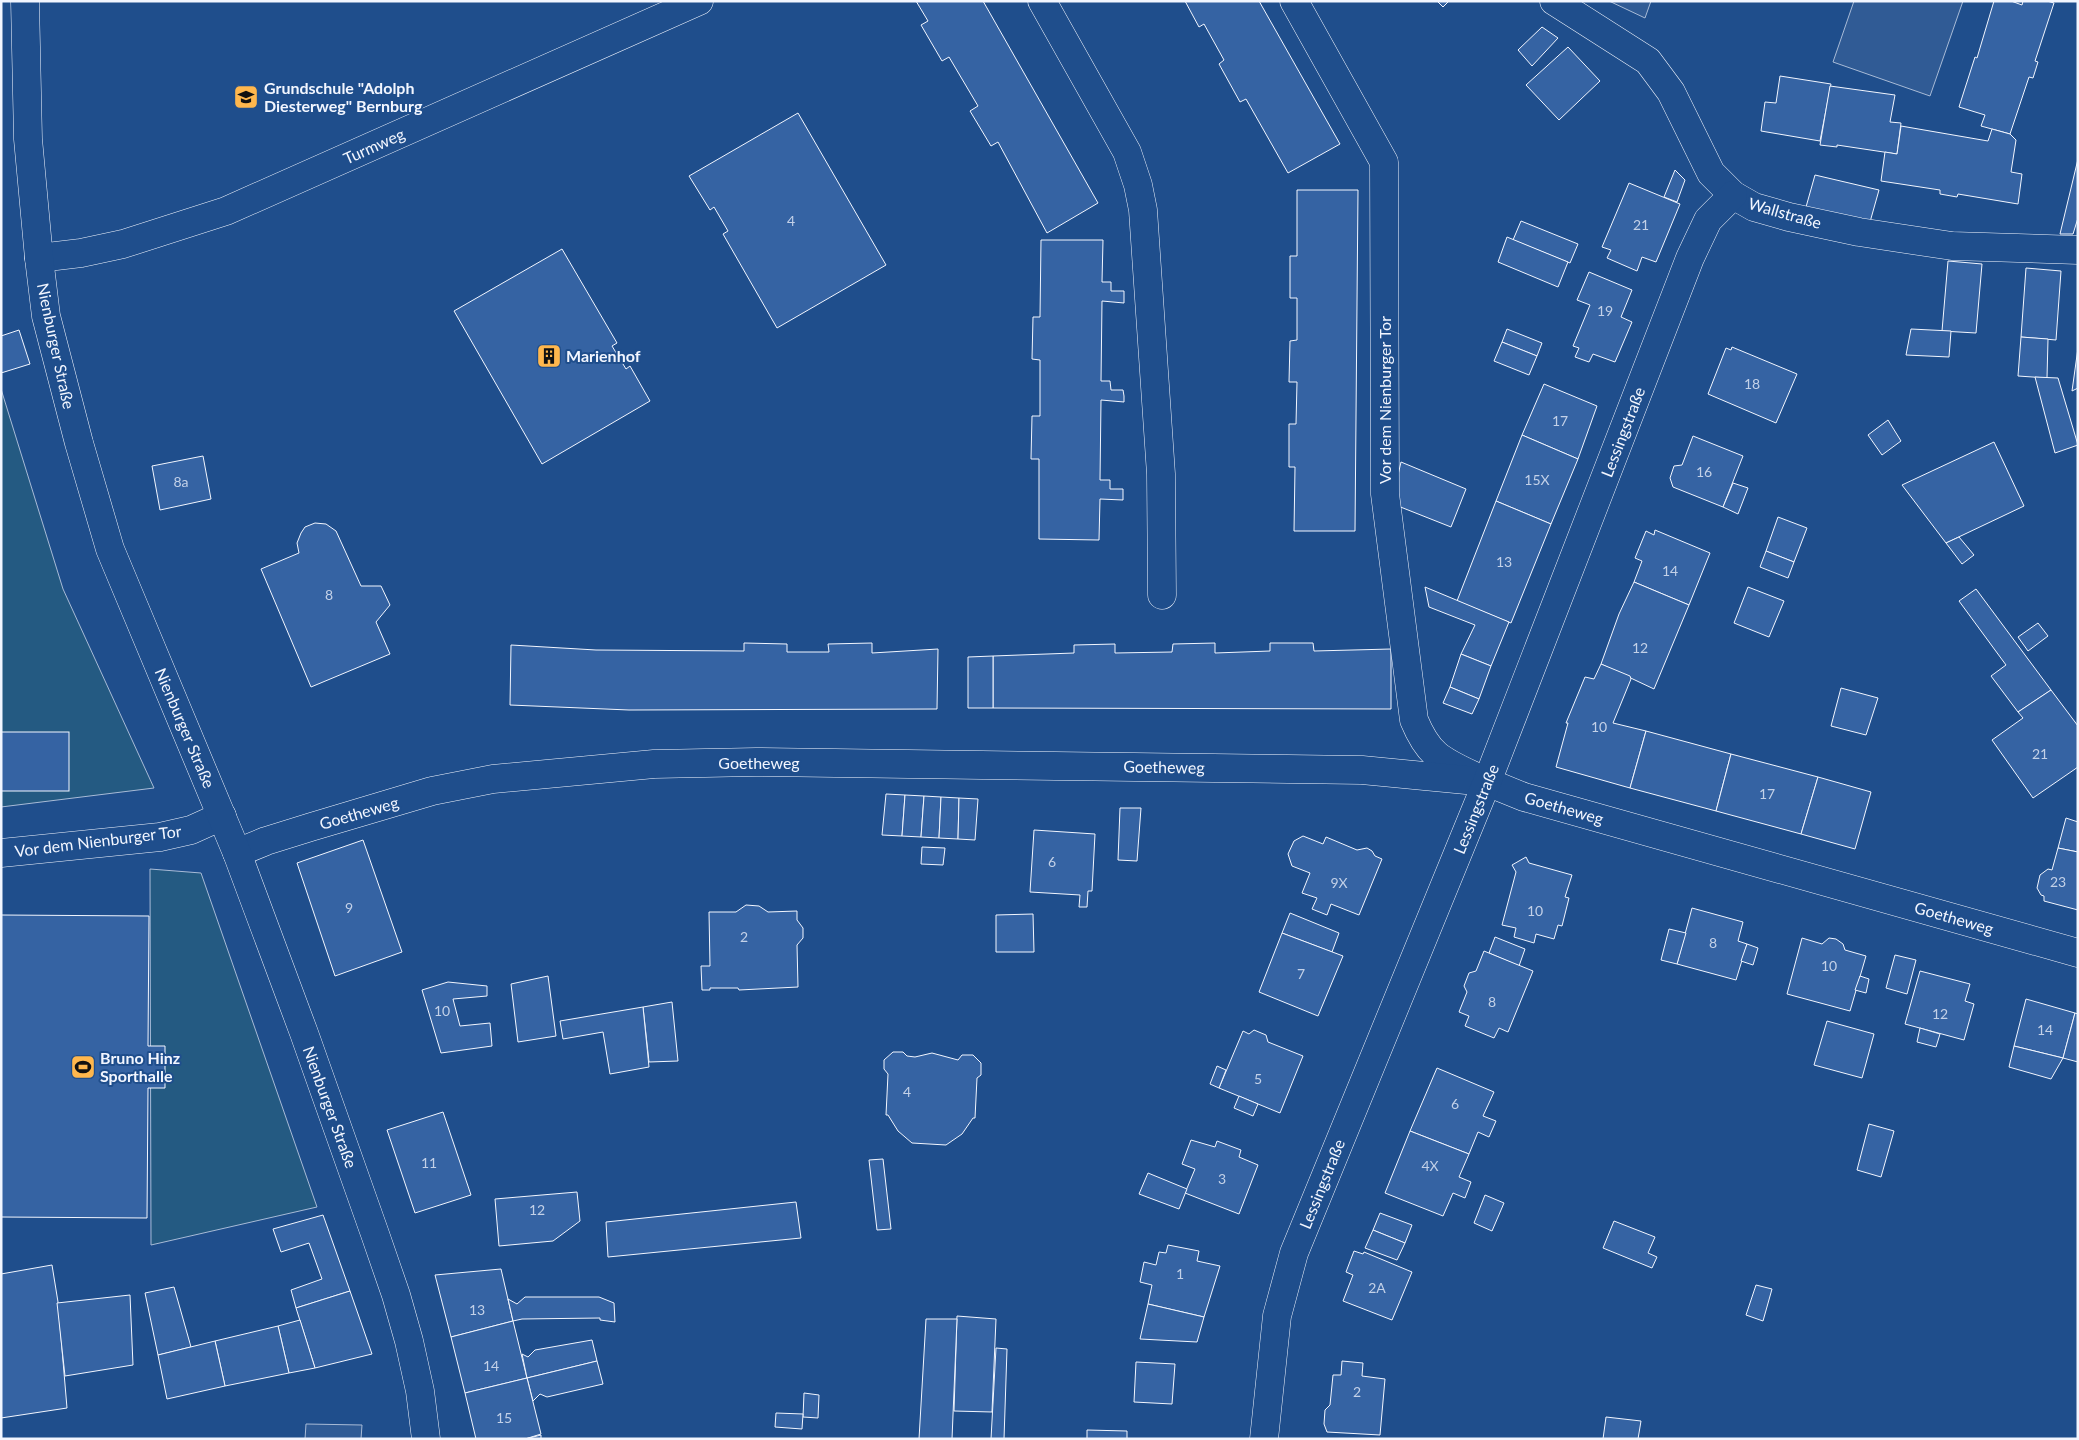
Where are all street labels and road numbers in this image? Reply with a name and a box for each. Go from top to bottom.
street label: Turmweg [340,124,407,167]
street label: Wallstraße [1746,193,1824,232]
street label: Nienburger Straße [34,281,79,411]
street label: Vor dem Nienburger Tor [1375,316,1394,484]
street label: Lessingstraße [1597,384,1648,480]
street label: Nienburger Straße [152,665,219,791]
street label: Goetheweg [718,753,800,772]
street label: Goetheweg [1123,756,1205,777]
street label: Lessingstraße [1449,761,1502,856]
street label: Goetheweg [1522,787,1606,828]
street label: Goetheweg [317,792,401,833]
street label: Vor dem Nienburger Tor [13,821,183,860]
street label: Goetheweg [1912,897,1996,938]
street label: Nienburger Straße [300,1043,361,1170]
street label: Lessingstraße [1295,1136,1348,1231]

